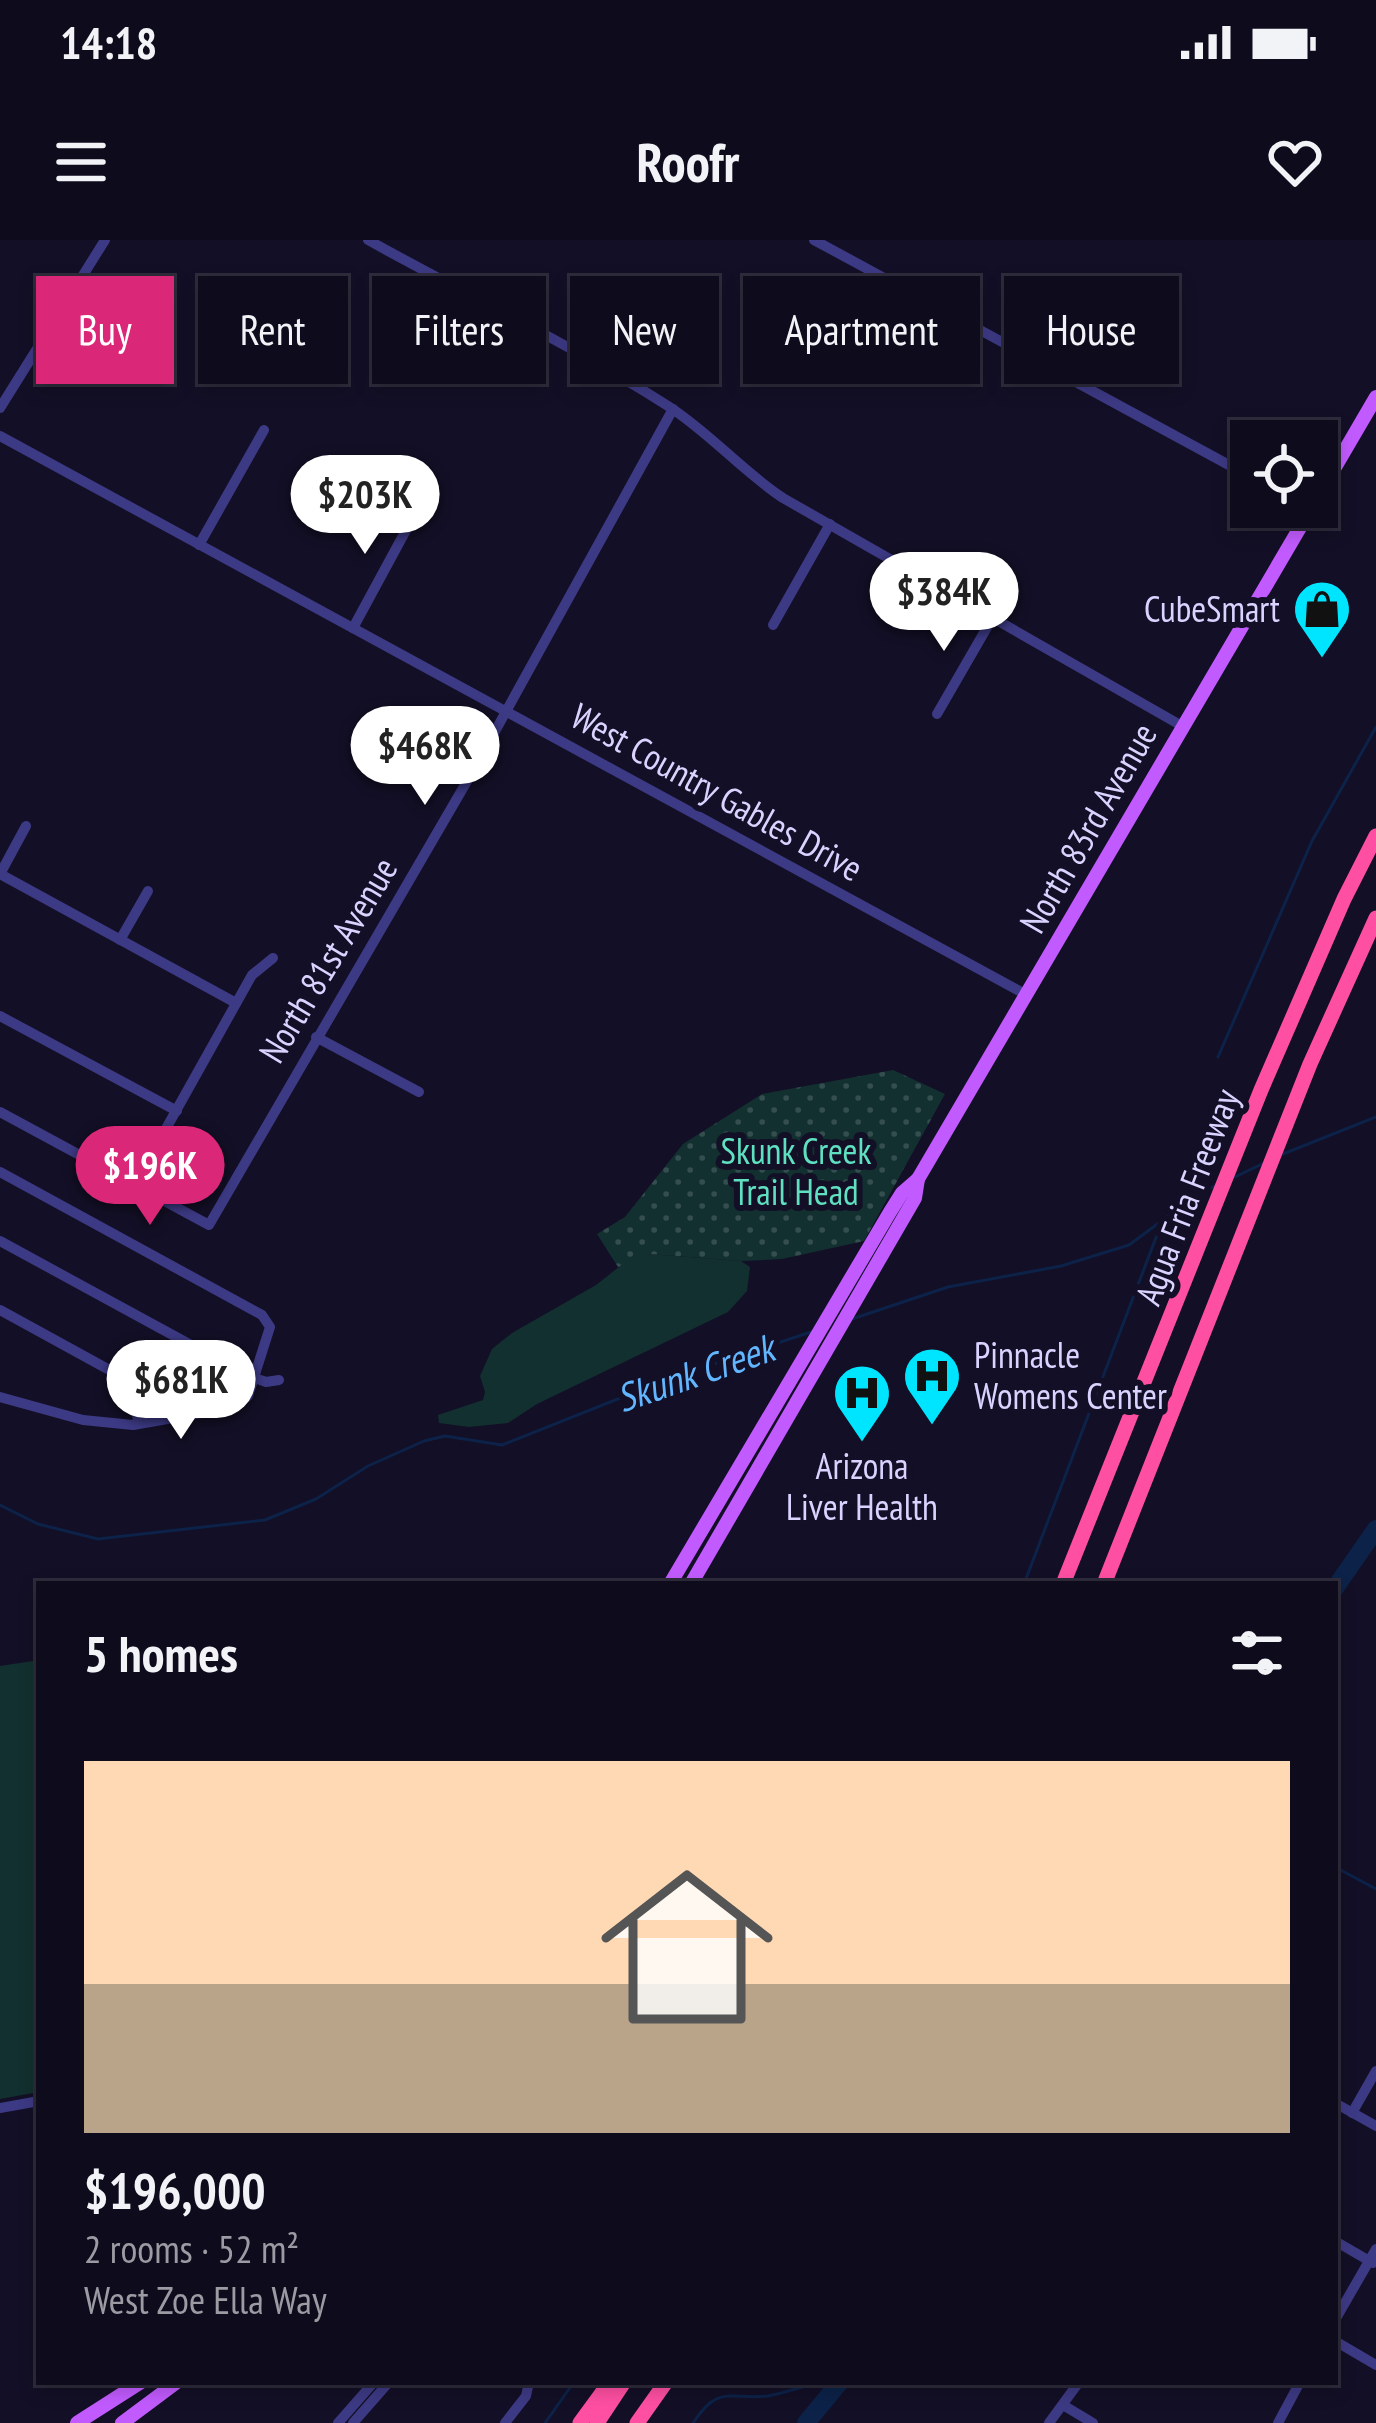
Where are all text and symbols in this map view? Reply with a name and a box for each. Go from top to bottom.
text: 14:18 [60,13,157,71]
text: Roofr [637,127,739,197]
icon: menu [48,129,114,195]
icon: heart [1262,129,1328,195]
chip: Buy [36,276,174,384]
chip: Rent [198,276,348,384]
chip: Filters [372,276,546,384]
chip: New [570,276,719,384]
chip: Apartment [743,276,980,384]
chip: House [1004,276,1179,384]
map controls [1230,420,1338,528]
button: locate [1230,420,1338,528]
pin: $203K [281,455,449,557]
text: $203K [318,468,412,519]
pin: $384K [860,552,1028,654]
text: $384K [897,565,991,616]
shop icon: CubeSmart [1291,578,1353,660]
place label: CubeSmart [1144,585,1280,632]
street label: West Country Gables Drive [563,692,871,891]
pin: $468K [341,706,509,808]
street label: North 83rd Avenue [1009,714,1167,941]
text: $468K [378,719,472,770]
street label: North 81st Avenue [248,849,407,1071]
street label: Agua Fria Freeway [1124,1082,1249,1311]
pin: $196K [66,1126,234,1228]
park label: Skunk Creek Trail Head [721,1127,871,1215]
text: $196K [103,1139,197,1190]
water label: Skunk Creek [609,1320,785,1423]
place label: Pinnacle Womens Center [974,1331,1167,1419]
pin: $681K [97,1340,265,1442]
hospital icon: Pinnacle Womens Center [901,1345,963,1427]
text: $681K [134,1353,228,1404]
hospital icon: Arizona Liver Health [831,1362,893,1444]
place label: Arizona Liver Health [786,1442,938,1530]
text: 5 homes [84,1620,238,1686]
icon: filters [1224,1620,1290,1686]
icon: home [579,1839,795,2055]
text: $196,000 [84,2157,266,2223]
text: 2 rooms · 52 m² [84,2223,299,2274]
text: West Zoe Ella Way [84,2274,327,2325]

